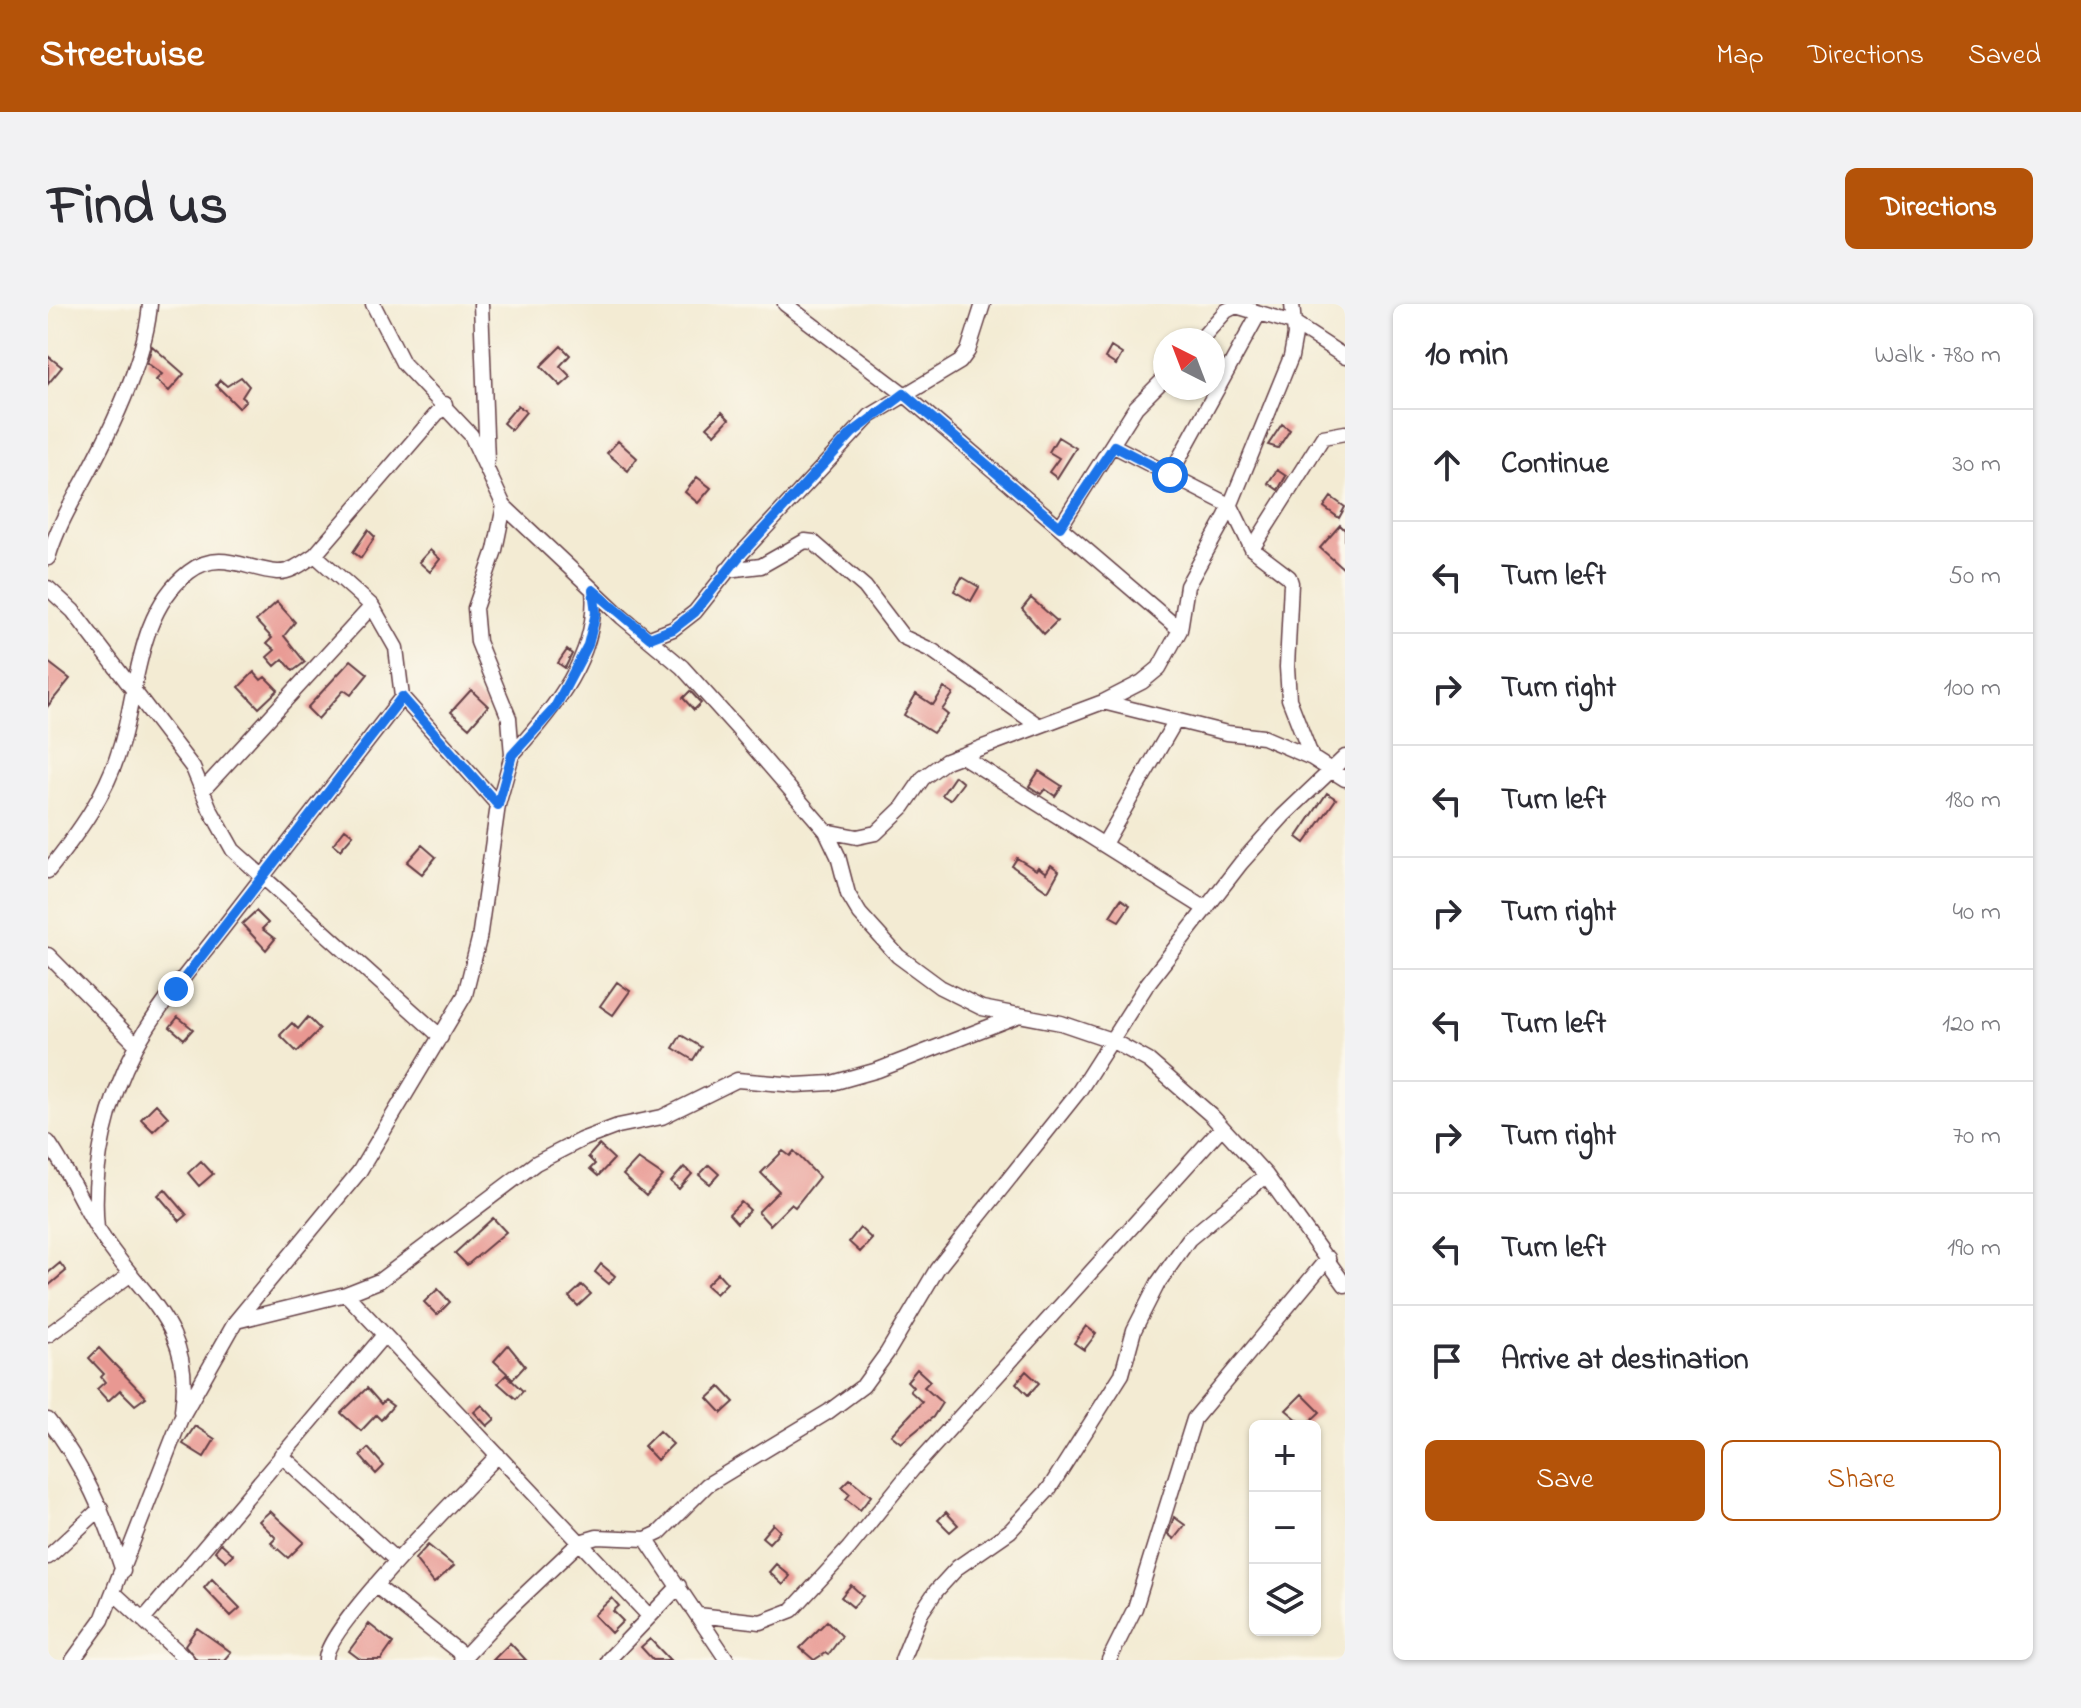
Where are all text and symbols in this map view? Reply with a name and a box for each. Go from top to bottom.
text: Streetwise [40,28,204,84]
text: Map [1716,36,1764,77]
text: Directions [1808,36,1924,77]
text: Saved [1968,36,2041,77]
text: Find us [48,168,228,249]
button: Directions [1845,168,2033,249]
north arrow [1153,328,1225,400]
text: 10 min [1425,331,1508,381]
text: Walk · 780 m [1874,337,2001,375]
icon: ahead [1425,443,1469,487]
text: Continue [1501,443,1609,487]
text: 30 m [1952,446,2001,484]
route start [1152,457,1188,493]
icon: left [1425,555,1469,599]
text: Turn left [1501,555,1606,599]
text: 50 m [1948,558,2001,596]
icon: right [1425,667,1469,711]
text: Turn right [1501,667,1616,711]
text: 100 m [1944,670,2001,708]
icon: left [1425,779,1469,823]
text: Turn left [1501,779,1606,823]
text: 180 m [1945,782,2001,820]
icon: right [1425,891,1469,935]
text: Turn right [1501,891,1616,935]
text: 40 m [1952,894,2001,932]
route end [158,971,194,1007]
icon: left [1425,1003,1469,1047]
text: Turn left [1501,1003,1606,1047]
text: 120 m [1942,1006,2001,1044]
icon: right [1425,1115,1469,1159]
text: Turn right [1501,1115,1616,1159]
text: 70 m [1952,1118,2001,1156]
icon: left [1425,1227,1469,1271]
text: Turn left [1501,1227,1606,1271]
text: 190 m [1947,1230,2001,1268]
icon: arrive [1425,1339,1469,1383]
text: Arrive at destination [1501,1339,1749,1383]
map controls [1249,1420,1321,1636]
button: + [1249,1420,1321,1492]
button: Save [1425,1440,1705,1521]
button: Share [1721,1440,2001,1521]
button: − [1249,1492,1321,1564]
button: layers [1249,1564,1321,1636]

